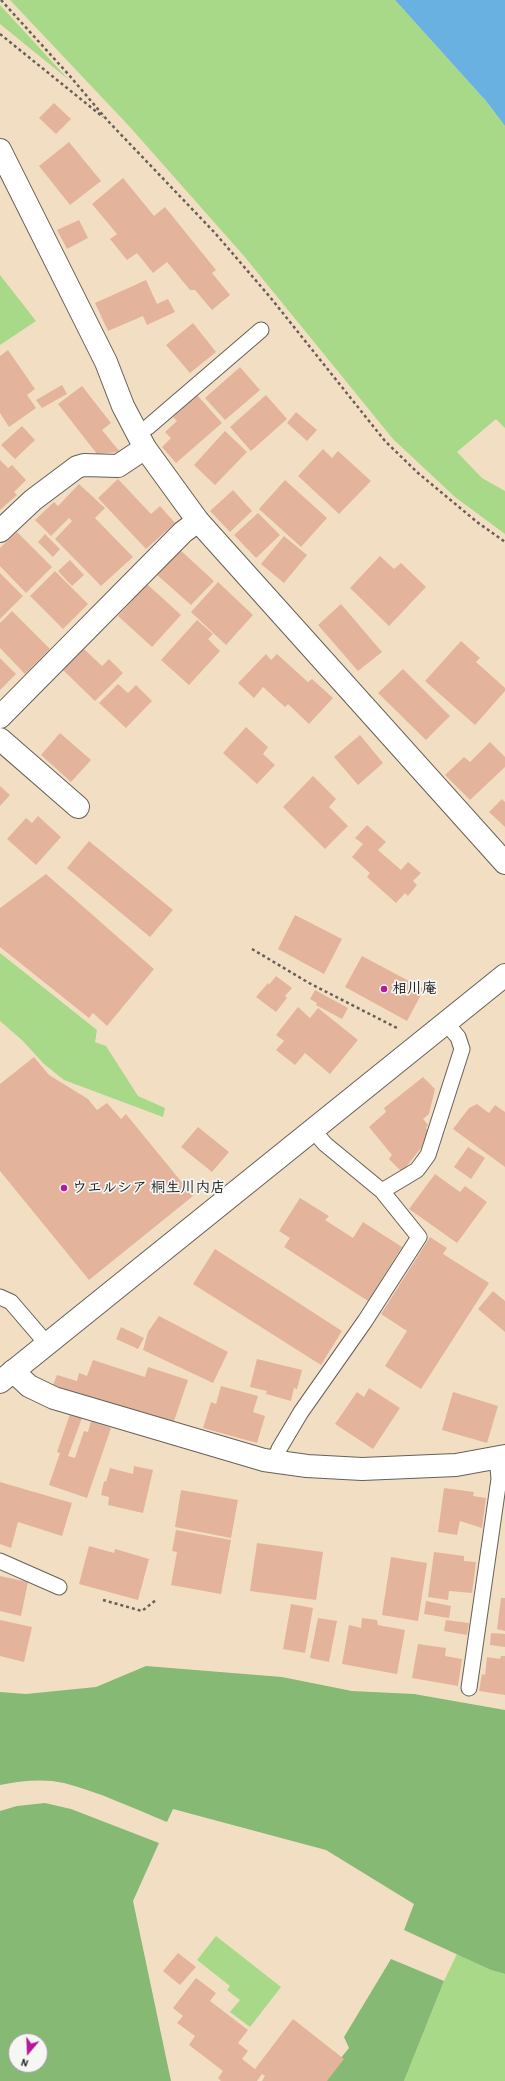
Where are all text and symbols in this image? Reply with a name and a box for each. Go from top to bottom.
place label: 相川庵 [392,980,437,998]
marker: 相川庵 [379,984,389,994]
place label: ウエルシア 桐生川内店 [72,1179,225,1197]
marker: ウエルシア 桐生川内店 [59,1183,69,1193]
north arrow [8,2033,48,2073]
text: N [19,2056,29,2071]

